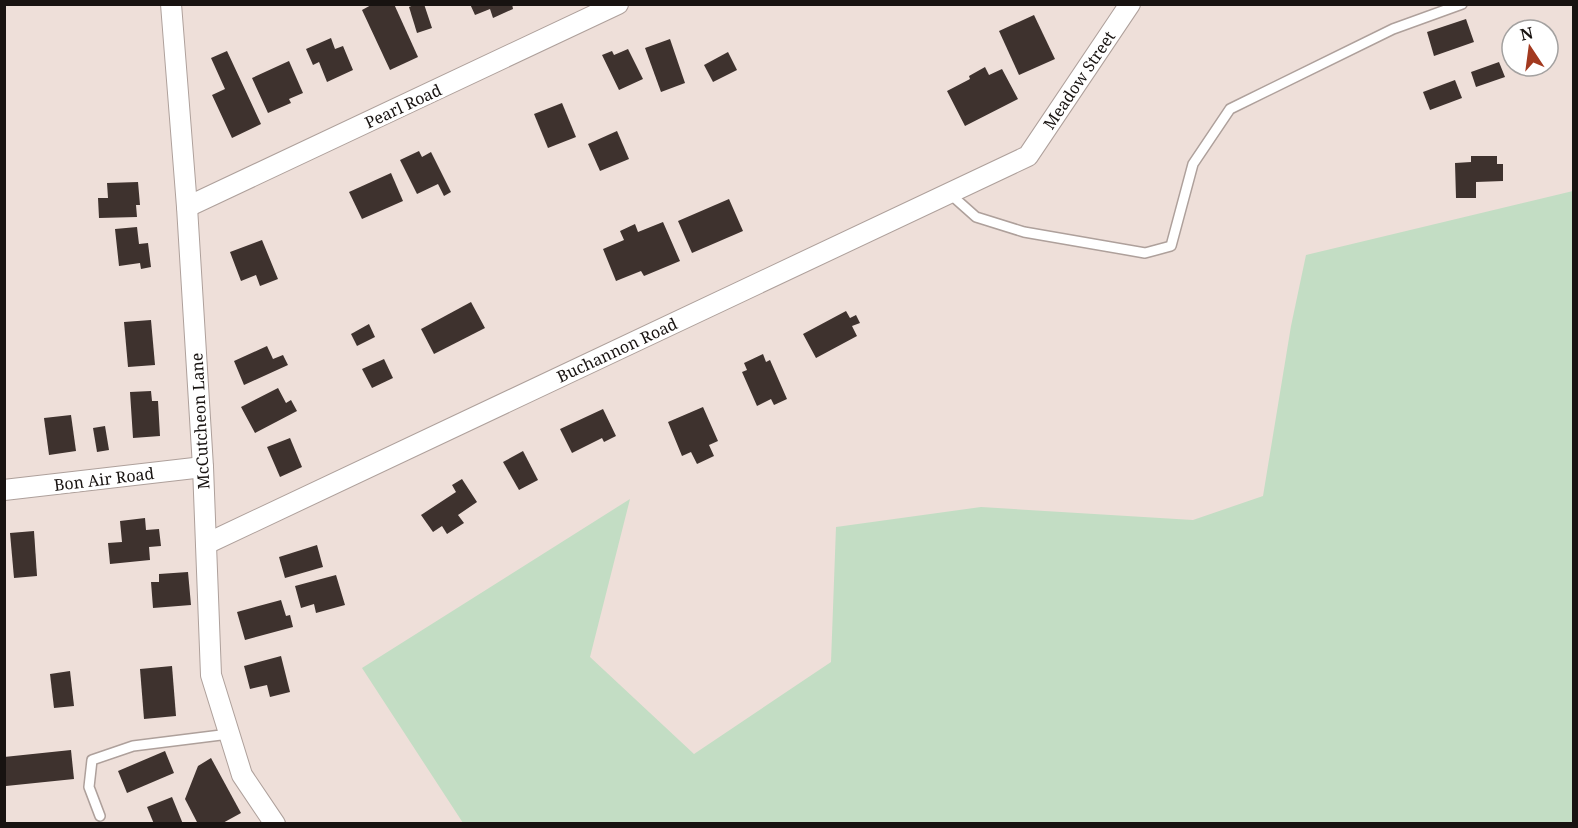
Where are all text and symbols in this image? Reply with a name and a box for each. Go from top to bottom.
north arrow [1500,18,1560,78]
text: N [1518,21,1536,46]
street label: Meadow Street [1038,26,1120,133]
street label: Pearl Road [361,79,445,133]
street label: Buchannon Road [553,312,681,388]
street label: McCutcheon Lane [185,352,215,490]
street label: Bon Air Road [53,462,156,496]

